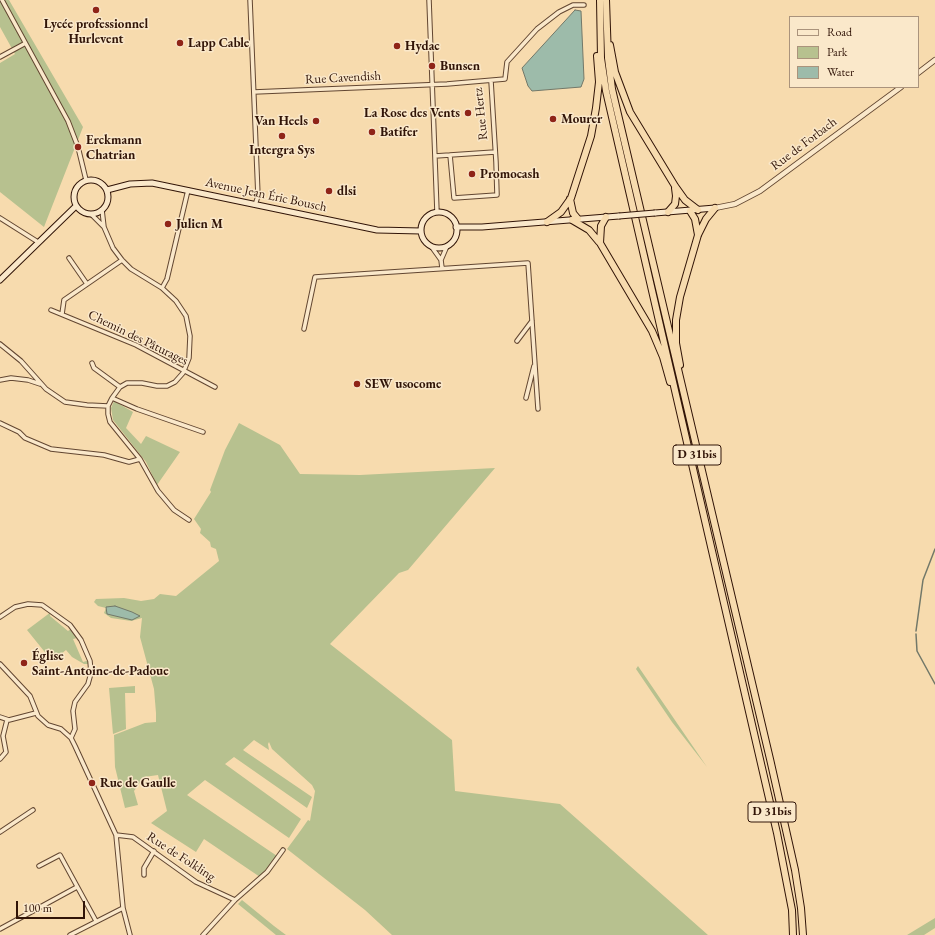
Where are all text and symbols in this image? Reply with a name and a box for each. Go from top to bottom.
marker: Lycée professionnel Hurlevent [91,5,101,15]
place label: Lycée professionnel Hurlevent [44,16,148,47]
legend [789,16,919,88]
text: Road [827,24,852,40]
place label: Lapp Cable [188,35,249,51]
marker: Lapp Cable [175,38,185,48]
place label: Hydac [405,38,440,54]
marker: Hydac [392,41,402,51]
text: Park [827,44,847,60]
place label: Bunsen [440,58,480,74]
marker: Bunsen [427,61,437,71]
text: Water [827,64,854,80]
street label: Rue Cavendish [305,68,381,88]
street label: Rue Hertz [470,87,492,141]
place label: La Rose des Vents [364,105,460,121]
marker: La Rose des Vents [463,108,473,118]
place label: Mourer [561,111,602,127]
place label: Van Heels [254,113,308,129]
marker: Mourer [548,114,558,124]
street label: Rue de Forbach [768,114,840,174]
marker: Van Heels [311,116,321,126]
place label: Batifer [380,124,418,140]
marker: Batifer [367,127,377,137]
marker: Intergra Sys [277,131,287,141]
place label: Erckmann Chatrian [86,132,142,163]
marker: Erckmann Chatrian [73,142,83,152]
place label: Intergra Sys [249,142,315,158]
place label: Promocash [480,166,539,182]
marker: Promocash [467,169,477,179]
street label: Avenue Jean Éric Bousch [204,174,328,216]
place label: dlsi [337,183,356,199]
marker: dlsi [324,186,334,196]
place label: Julien M [176,216,223,232]
marker: Julien M [163,219,173,229]
street label: Chemin des Pâturages [85,307,191,369]
place label: SEW usocome [365,376,441,392]
marker: SEW usocome [352,379,362,389]
road number: D 31bis [673,445,721,465]
place label: Église Saint-Antoine-de-Padoue [32,648,169,679]
marker: Église Saint-Antoine-de-Padoue [19,658,29,668]
place label: Rue de Gaulle [100,775,176,791]
marker: Rue de Gaulle [87,778,97,788]
road number: D 31bis [748,802,796,822]
street label: Rue de Folkling [144,829,218,885]
scale bar [18,893,87,919]
text: 100 m [23,900,52,916]

